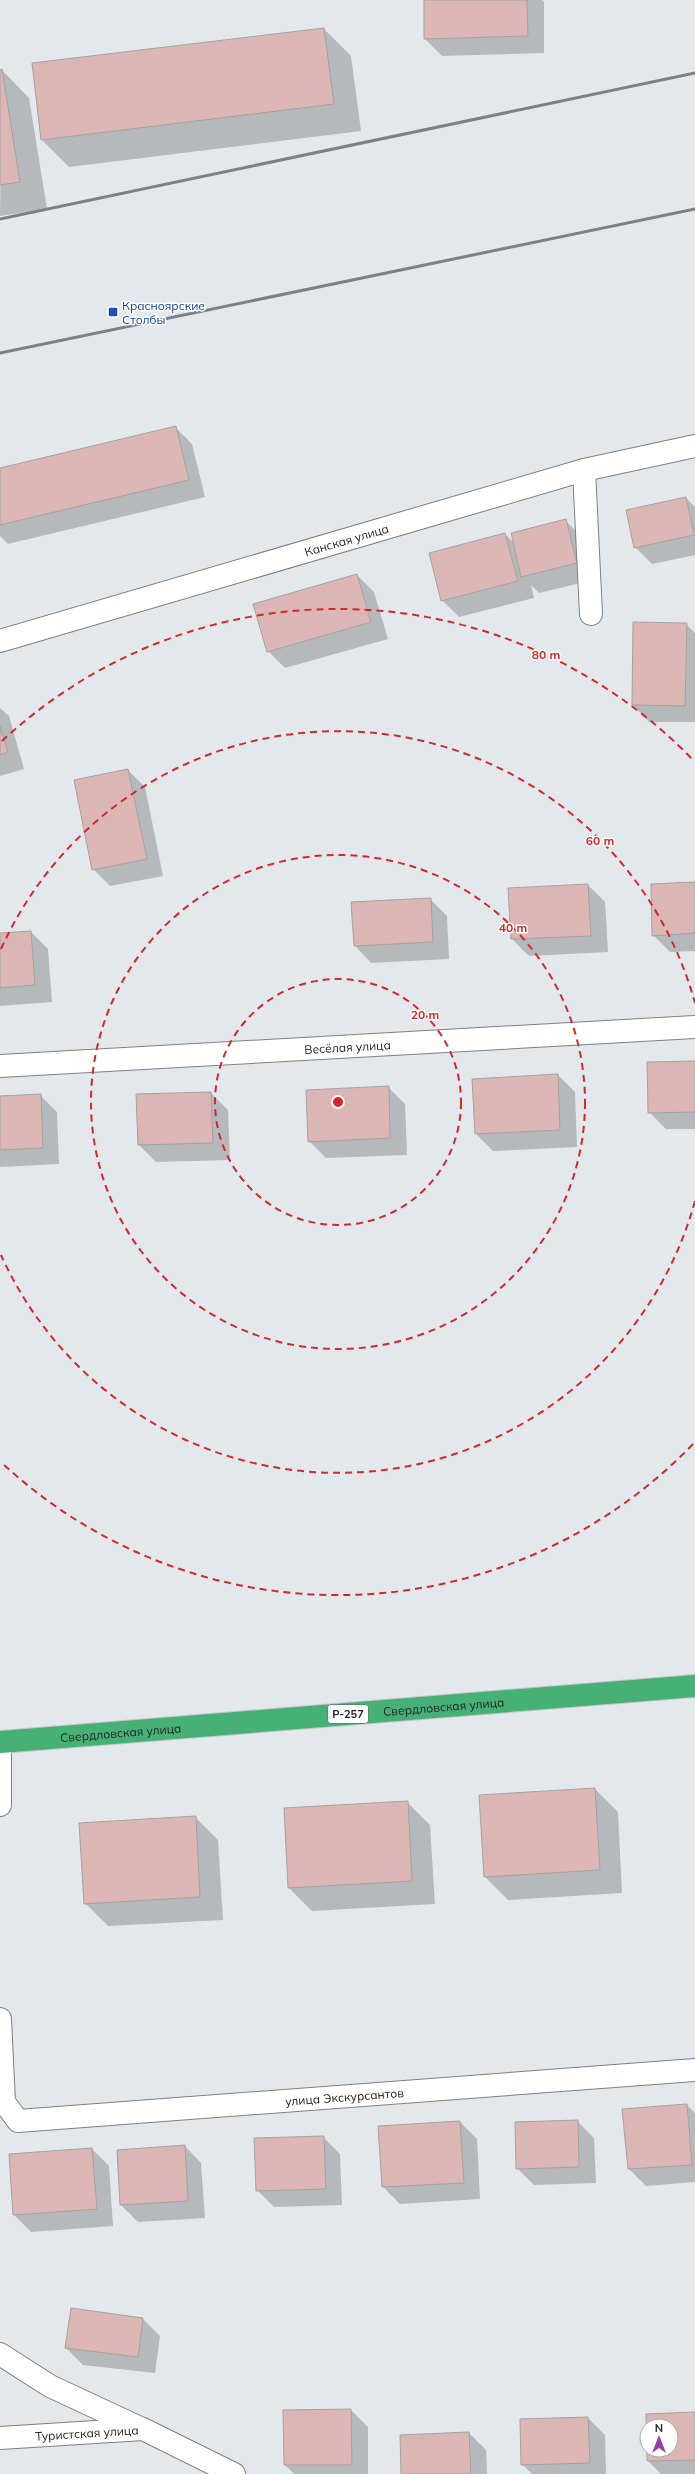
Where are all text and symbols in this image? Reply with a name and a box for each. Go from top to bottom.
place label: Красноярские Столбы [122,298,205,327]
marker: Красноярские Столбы [107,306,119,318]
street label: Канская улица [303,520,390,559]
text: 80 m [532,647,560,662]
text: 60 m [586,833,614,848]
text: 40 m [499,920,527,935]
text: 20 m [411,1007,439,1022]
street label: Весёлая улица [304,1037,391,1056]
centre of rings [331,1095,345,1109]
street label: Свердловская улица [382,1694,505,1719]
road number: Р-257 [328,1705,368,1723]
street label: Свердловская улица [59,1720,182,1745]
street label: улица Экскурсантов [284,2084,405,2108]
north arrow [639,2418,679,2458]
text: N [655,2421,663,2435]
street label: Туристская улица [35,2422,139,2443]

